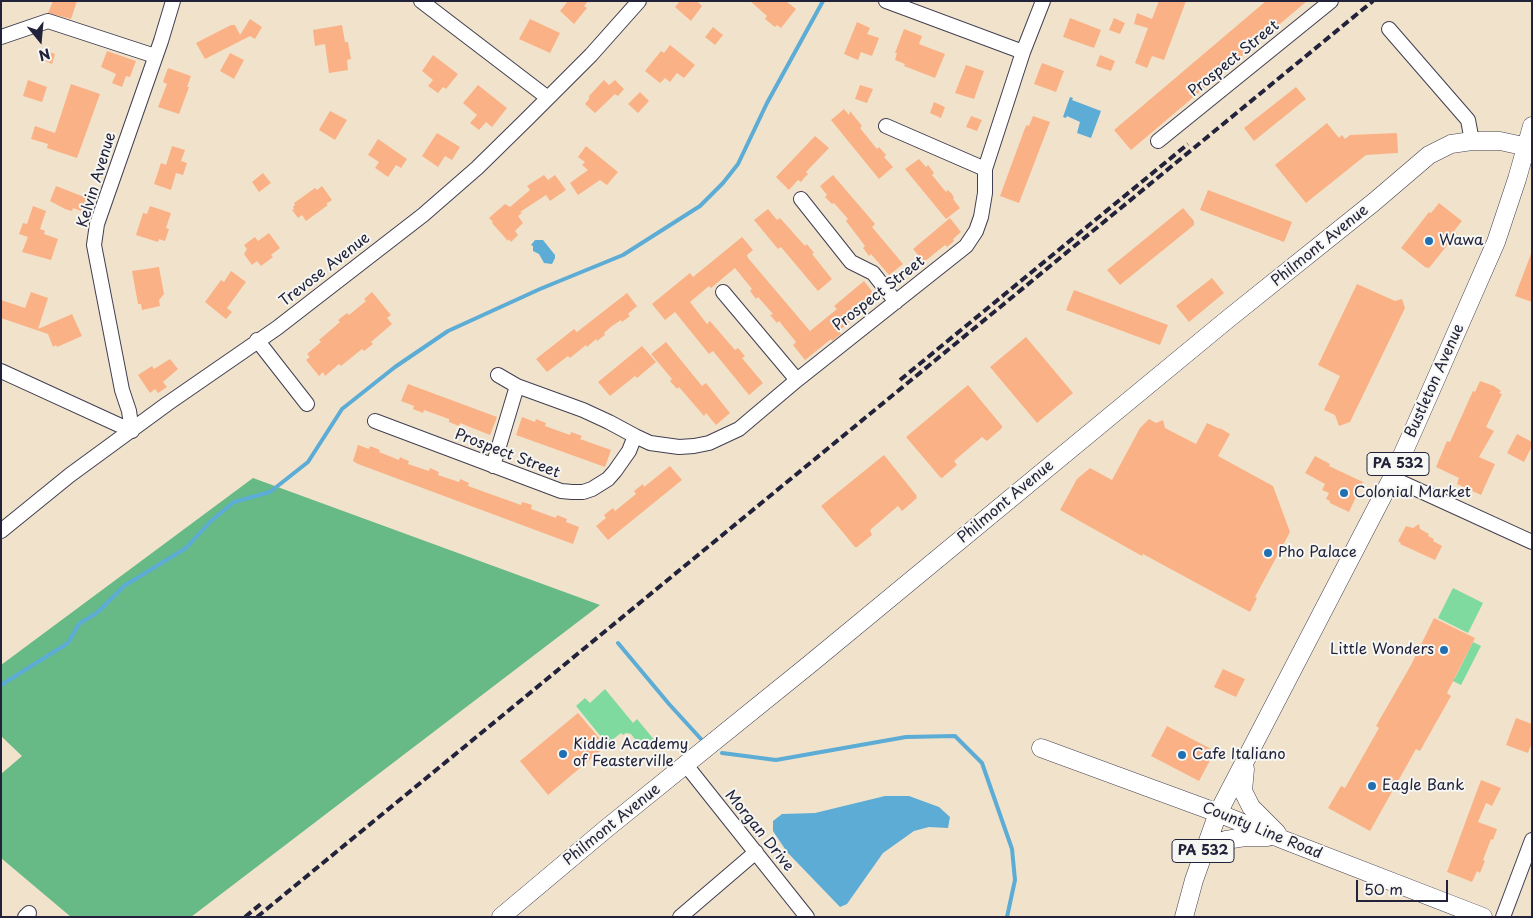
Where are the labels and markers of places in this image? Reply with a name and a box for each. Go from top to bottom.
place label: Wawa [1439,232,1483,250]
marker: Wawa [1423,235,1435,247]
place label: Colonial Market [1354,484,1471,502]
marker: Colonial Market [1338,487,1350,499]
place label: Pho Palace [1278,544,1357,562]
marker: Pho Palace [1262,547,1274,559]
place label: Little Wonders [1330,641,1434,659]
marker: Little Wonders [1438,644,1450,656]
place label: Kiddie Academy of Feasterville [573,736,688,771]
place label: Cafe Italiano [1192,746,1285,764]
marker: Kiddie Academy of Feasterville [557,748,569,760]
marker: Cafe Italiano [1176,749,1188,761]
place label: Eagle Bank [1382,777,1464,795]
marker: Eagle Bank [1366,780,1378,792]

